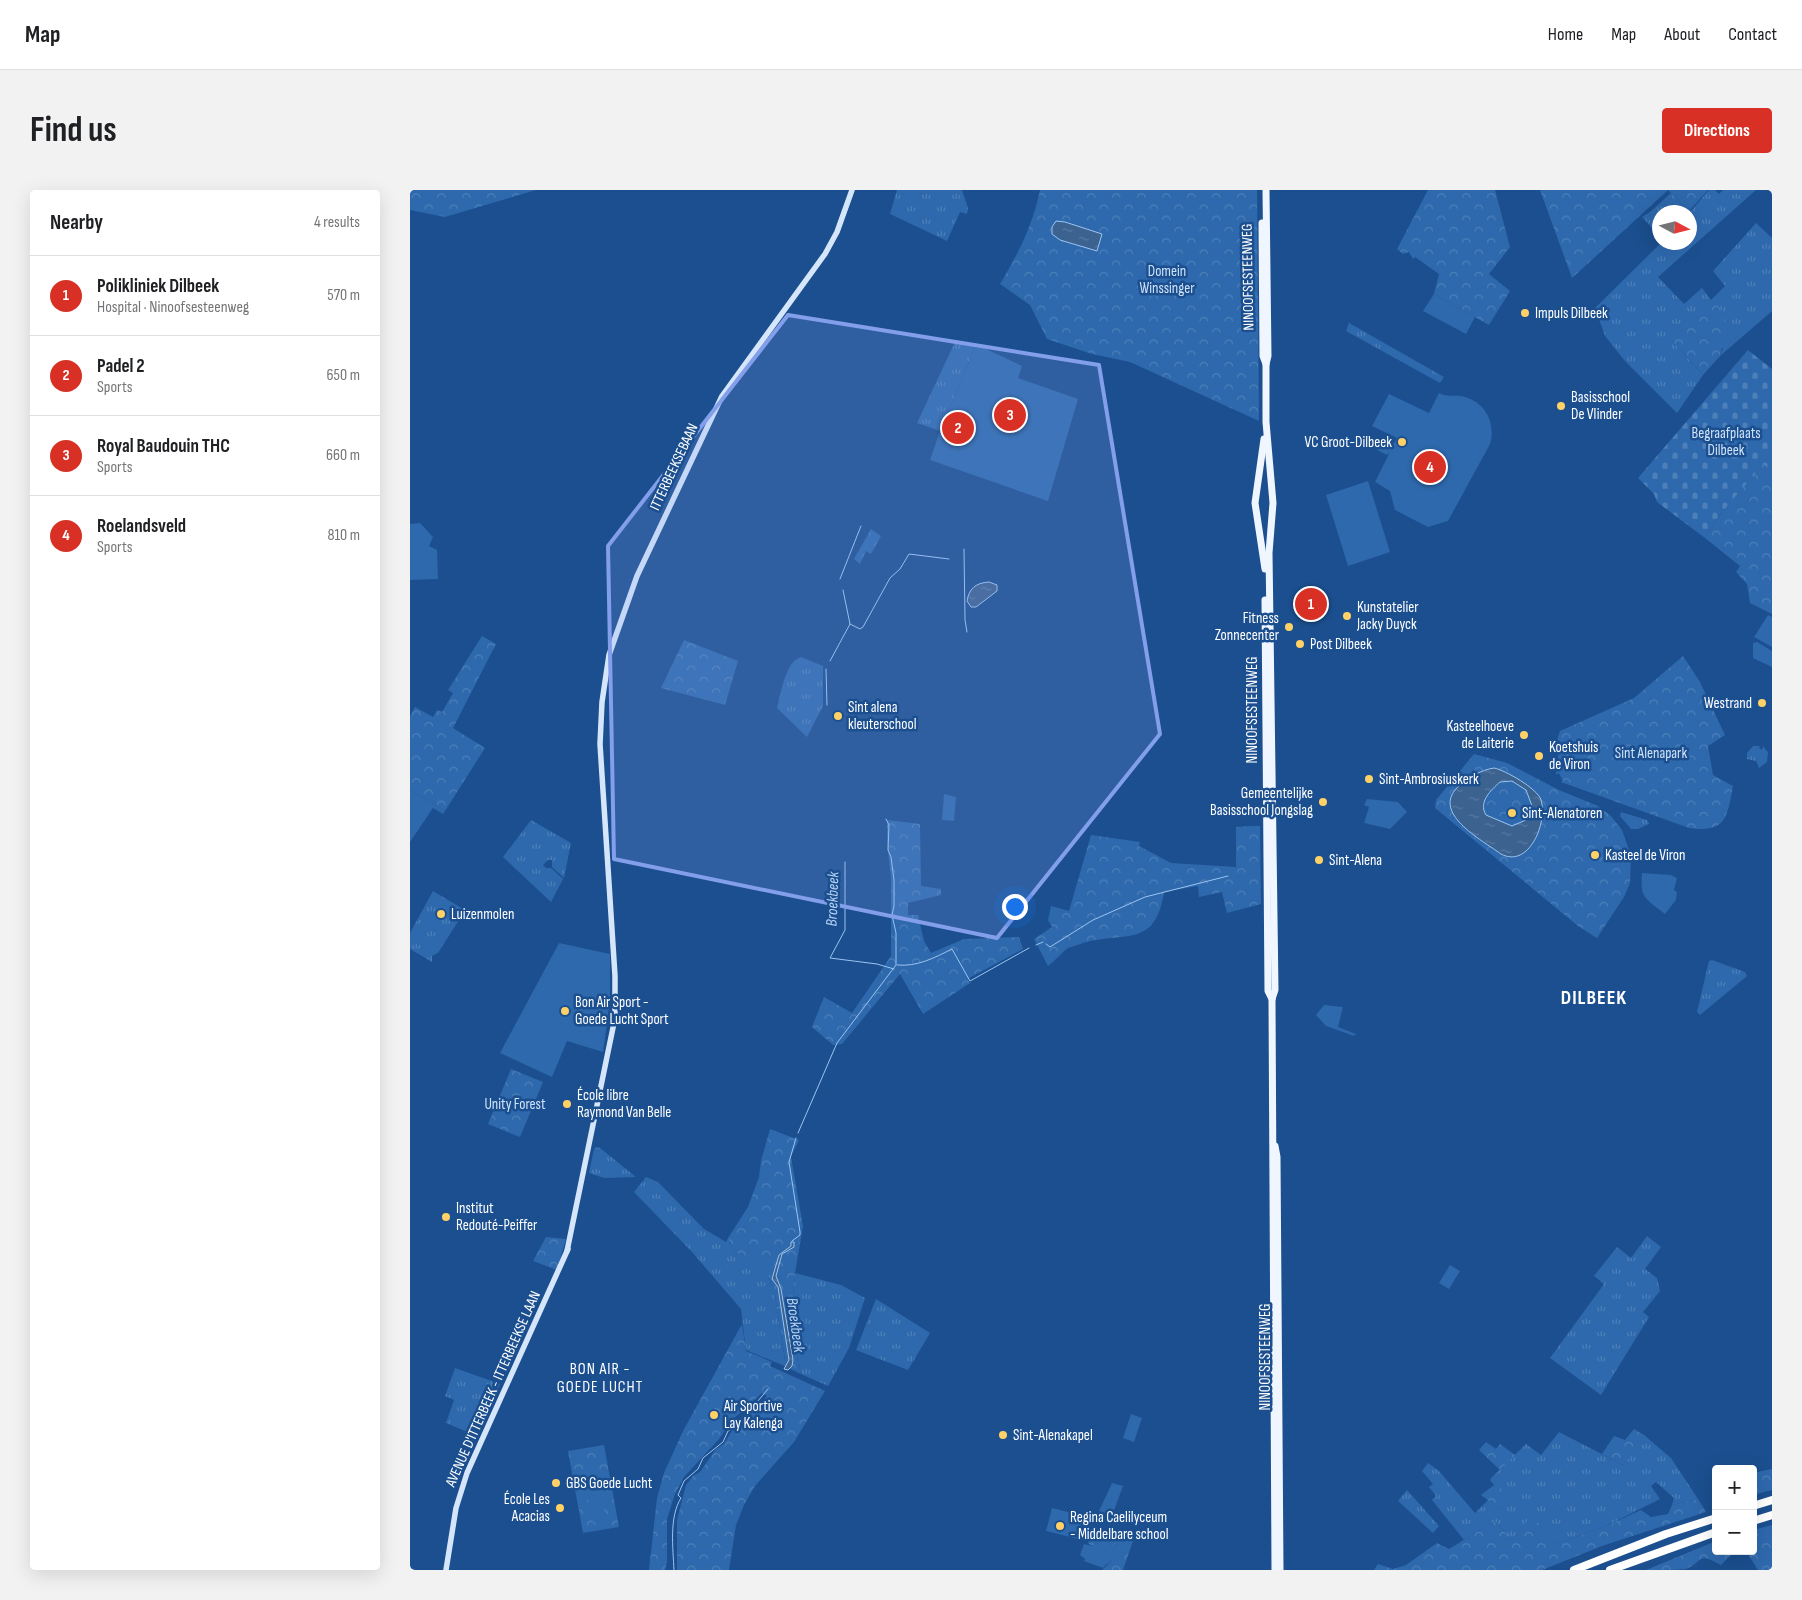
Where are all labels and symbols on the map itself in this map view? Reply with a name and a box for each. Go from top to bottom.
north arrow [1652,205,1697,250]
street label: NINOOFSESTEENWEG [1238,223,1258,331]
park label: Domein Winssinger [1139,262,1195,298]
place label: Impuls Dilbeek [1535,304,1608,323]
marker: Impuls Dilbeek [1519,307,1531,319]
place label: Basisschool De Vlinder [1571,388,1630,424]
pin: 3 [994,396,1026,434]
marker: Basisschool De Vlinder [1555,400,1567,412]
pin: 2 [942,409,974,447]
street label: ITTERBEEKSEBAAN [645,420,703,514]
park label: Begraafplaats Dilbeek [1691,424,1761,460]
place label: VC Groot-Dilbeek [1305,433,1392,452]
marker: VC Groot-Dilbeek [1396,436,1408,448]
pin: 4 [1414,448,1446,486]
pin: 1 [1295,585,1327,623]
place label: Kunstatelier Jacky Duyck [1356,598,1419,634]
place label: Fitness Zonnecenter [1215,609,1280,645]
marker: Kunstatelier Jacky Duyck [1341,610,1353,622]
marker: Fitness Zonnecenter [1283,621,1295,633]
place label: Post Dilbeek [1310,635,1372,654]
marker: Post Dilbeek [1294,638,1306,650]
street label: NINOOFSESTEENWEG [1243,656,1262,764]
place label: Westrand [1704,694,1752,713]
marker: Westrand [1756,697,1768,709]
place label: Sint alena kleuterschool [848,698,916,734]
marker: Sint alena kleuterschool [832,710,844,722]
place label: Kasteelhoeve de Laiterie [1447,717,1514,753]
marker: Kasteelhoeve de Laiterie [1518,729,1530,741]
place label: Koetshuis de Viron [1549,738,1598,774]
park label: Sint Alenapark [1615,744,1687,763]
marker: Koetshuis de Viron [1533,750,1545,762]
place label: Sint-Ambrosiuskerk [1379,770,1479,789]
marker: Sint-Ambrosiuskerk [1363,773,1375,785]
place label: Gemeentelijke Basisschool Jongslag [1210,784,1313,820]
marker: Gemeentelijke Basisschool Jongslag [1317,796,1329,808]
place label: Sint-Alenatoren [1522,804,1602,823]
marker: Sint-Alenatoren [1506,807,1518,819]
place label: Kasteel de Viron [1605,846,1685,865]
marker: Kasteel de Viron [1589,849,1601,861]
place label: Sint-Alena [1329,851,1382,870]
marker: Sint-Alena [1313,854,1325,866]
water label: Broekbeek [823,870,843,927]
your location [1002,894,1028,920]
place label: Luizenmolen [451,905,514,924]
marker: Luizenmolen [435,908,447,920]
district label: DILBEEK [1561,986,1627,1010]
place label: Bon Air Sport - Goede Lucht Sport [575,993,669,1029]
marker: Bon Air Sport - Goede Lucht Sport [559,1005,571,1017]
place label: École libre Raymond Van Belle [577,1086,671,1122]
park label: Unity Forest [484,1095,546,1114]
marker: École libre Raymond Van Belle [561,1098,573,1110]
place label: Institut Redouté-Peiffer [456,1199,538,1235]
marker: Institut Redouté-Peiffer [440,1211,452,1223]
street label: AVENUE D'ITTERBEEK - ITTERBEEKSE LAAN [441,1288,545,1491]
water label: Broekbeek [782,1297,808,1355]
street label: NINOOFSESTEENWEG [1256,1303,1275,1411]
district label: BON AIR - GOEDE LUCHT [557,1360,643,1397]
place label: Air Sportive Lay Kalenga [723,1397,783,1433]
marker: Air Sportive Lay Kalenga [708,1409,720,1421]
place label: Sint-Alenakapel [1013,1426,1093,1445]
marker: Sint-Alenakapel [997,1429,1009,1441]
place label: GBS Goede Lucht [566,1474,653,1493]
marker: GBS Goede Lucht [550,1477,562,1489]
place label: École Les Acacias [504,1490,550,1526]
marker: École Les Acacias [554,1502,566,1514]
place label: Regina Caelilyceum - Middelbare school [1070,1508,1168,1544]
marker: Regina Caelilyceum - Middelbare school [1054,1520,1066,1532]

